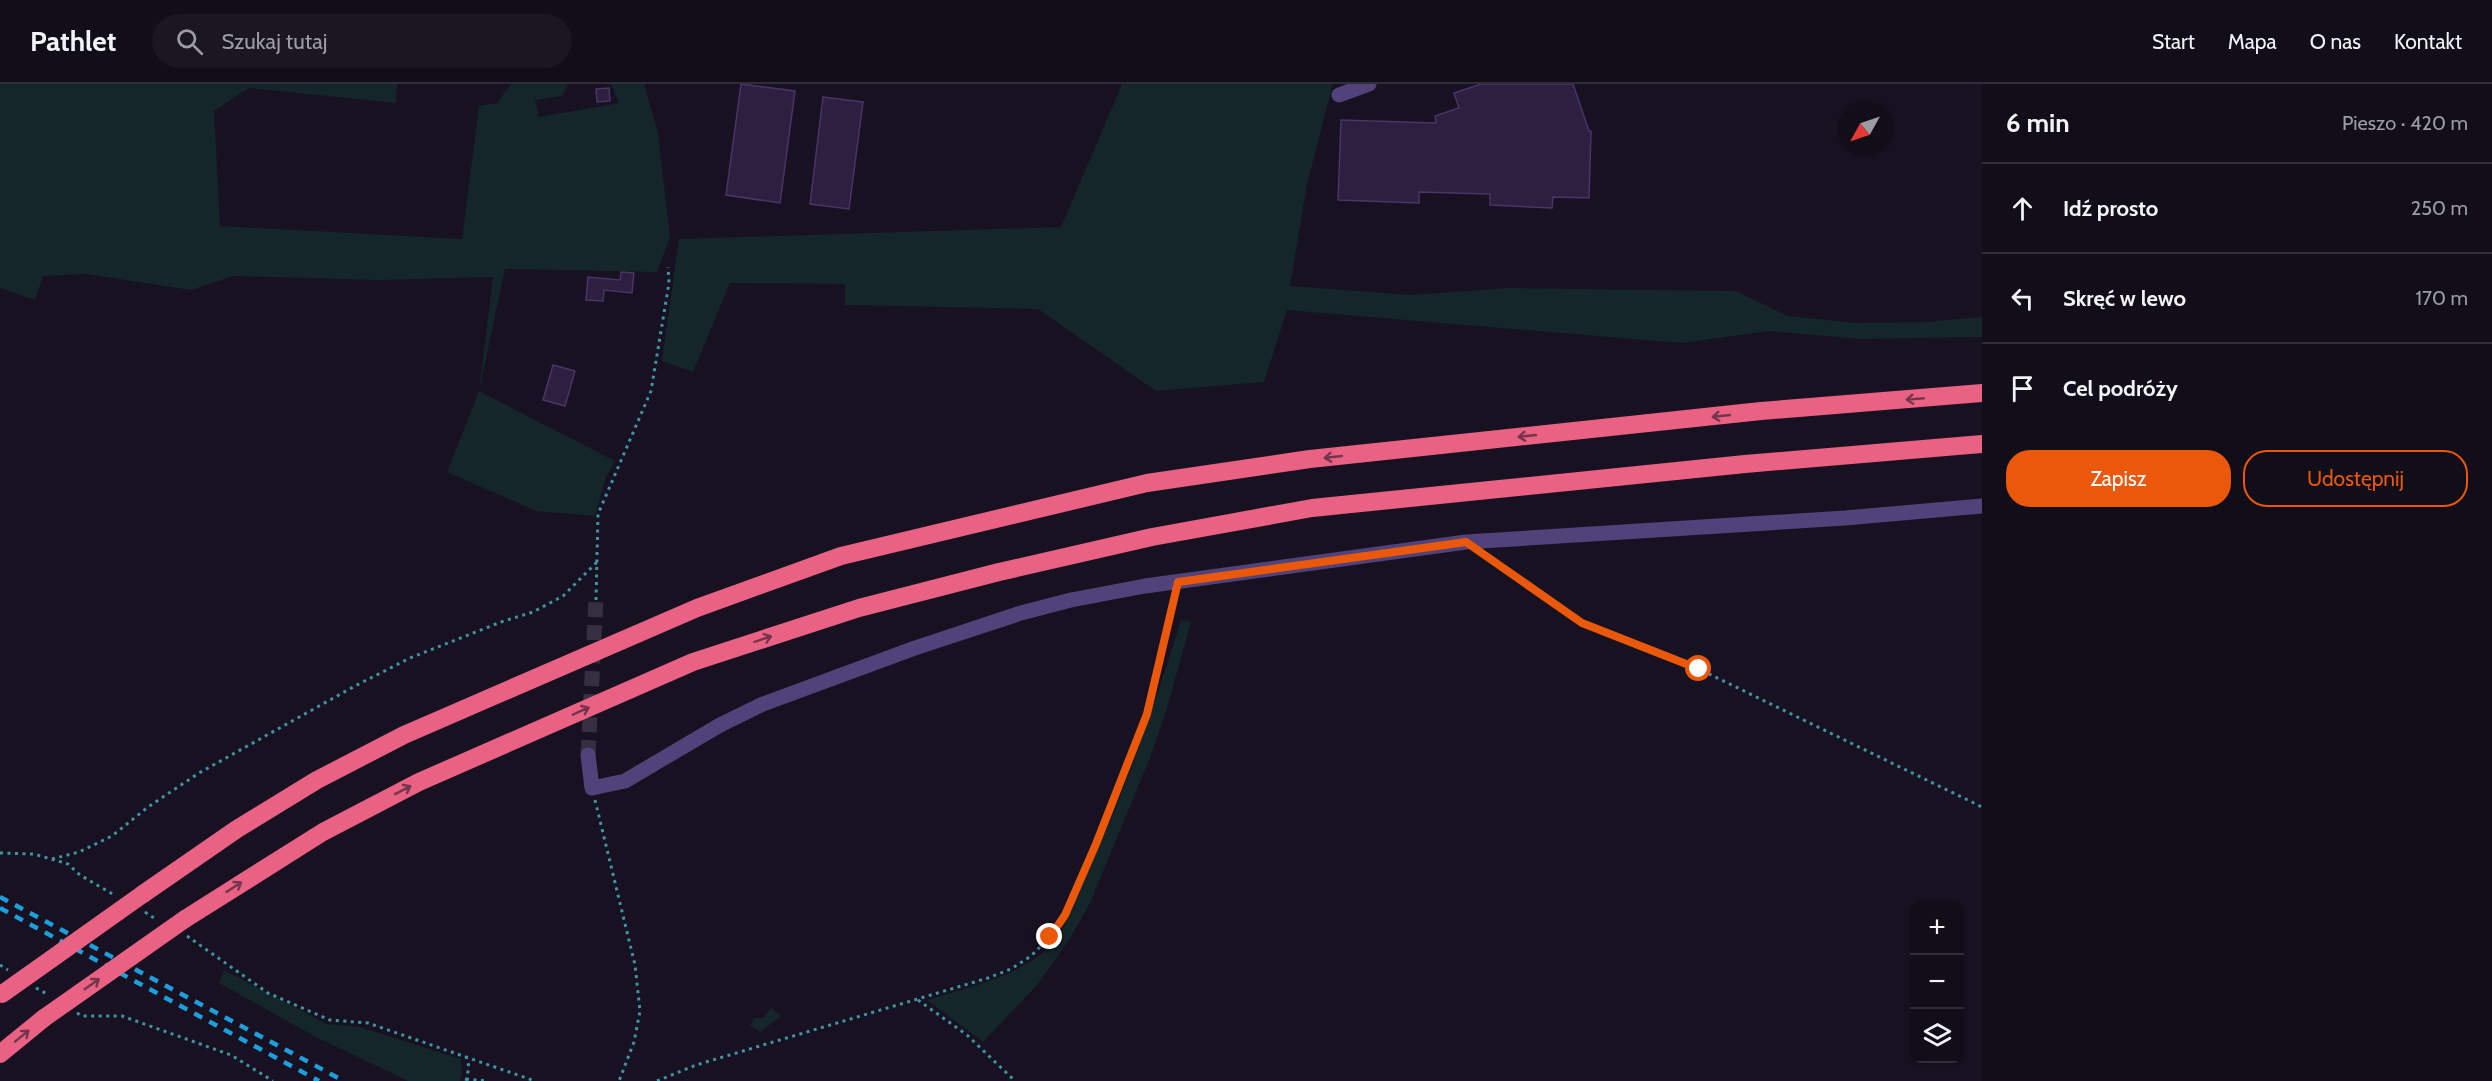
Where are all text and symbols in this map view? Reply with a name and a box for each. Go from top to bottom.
search box [152,14,572,68]
text: Pathlet [30,24,116,58]
icon: search [173,25,206,58]
text: Szukaj tutaj [221,28,327,55]
text: Start [2152,29,2195,54]
text: Mapa [2228,29,2277,54]
text: O nas [2310,29,2361,54]
text: Kontakt [2394,29,2462,54]
north arrow [1838,102,1892,156]
text: 6 min [2006,107,2070,139]
text: Pieszo · 420 m [2342,111,2468,135]
icon: ahead [2006,192,2039,225]
text: Idź prosto [2063,195,2158,222]
text: 250 m [2411,196,2468,220]
icon: left [2006,282,2039,315]
text: Skręć w lewo [2063,285,2186,312]
text: 170 m [2416,286,2468,310]
icon: arrive [2006,372,2039,405]
text: Cel podróży [2063,375,2178,402]
one-way arrow [1906,394,1926,405]
one-way arrow [1711,410,1731,421]
one-way arrow [1517,431,1537,442]
button: Zapisz [2006,450,2231,507]
button: Udostępnij [2243,450,2468,507]
one-way arrow [1324,452,1343,463]
one-way arrow [753,633,772,644]
route start [1685,655,1711,681]
one-way arrow [572,705,590,716]
one-way arrow [394,784,412,796]
one-way arrow [225,881,242,893]
map controls [1910,901,1964,1063]
button: + [1910,901,1964,955]
route end [1036,923,1062,949]
button: − [1910,955,1964,1009]
one-way arrow [83,978,100,990]
button: layers [1910,1009,1964,1063]
one-way arrow [14,1029,30,1042]

